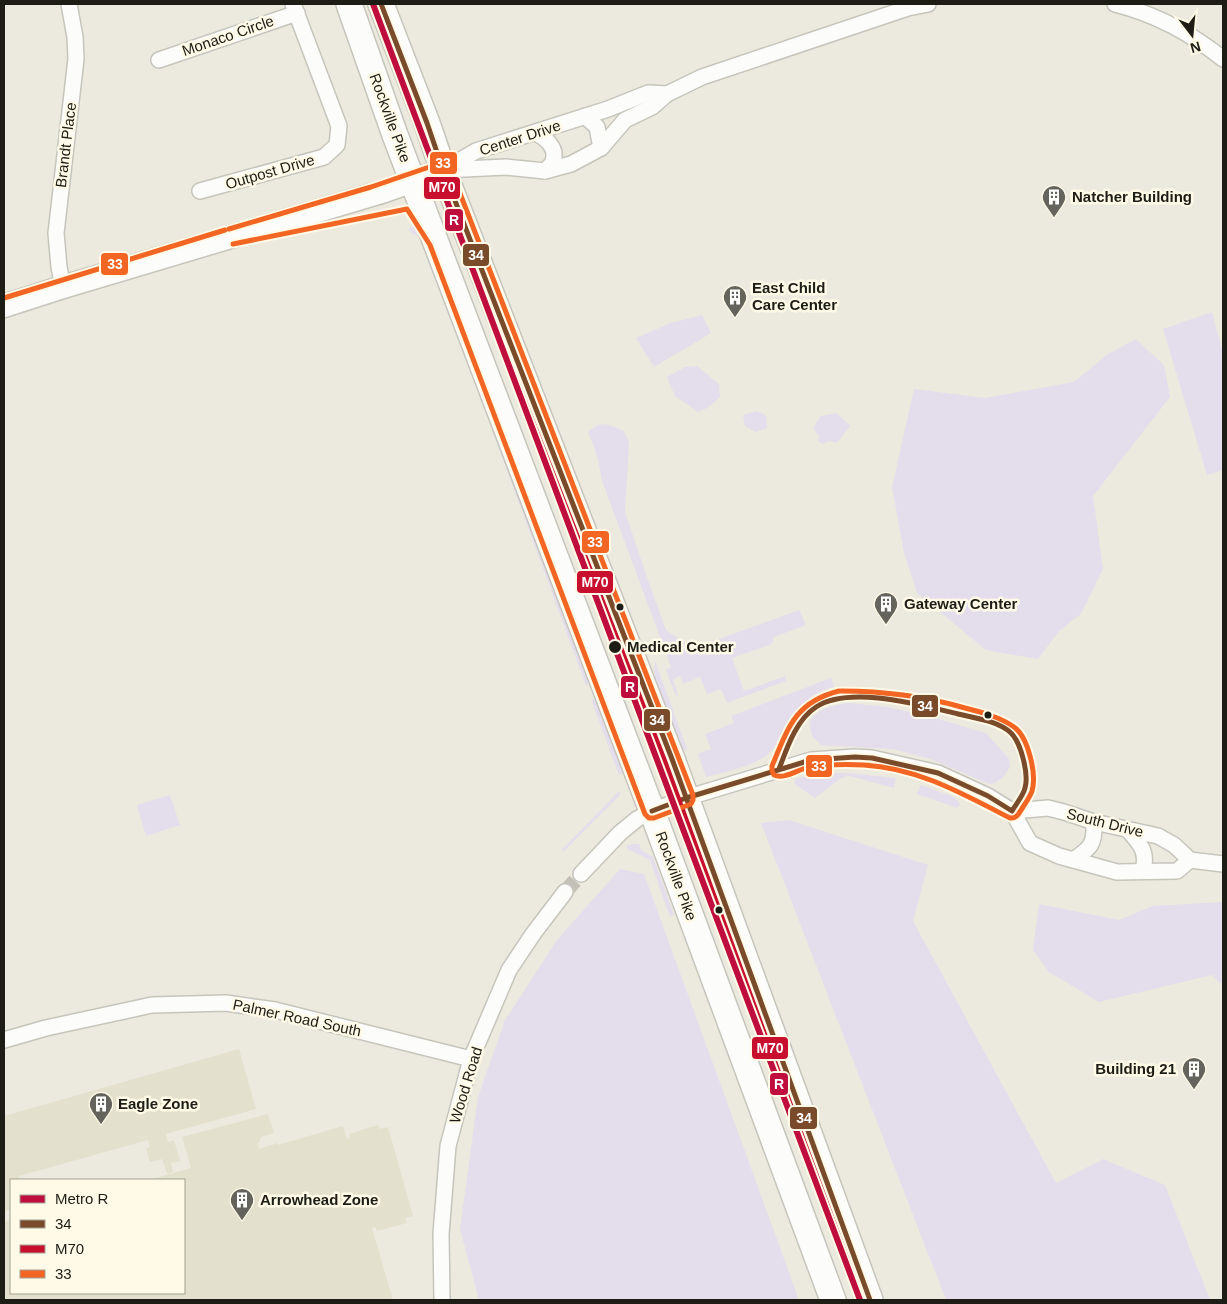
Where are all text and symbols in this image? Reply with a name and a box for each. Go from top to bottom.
north arrow [1167,10,1217,60]
street label: Monaco Circle [180,12,276,59]
text: N [1189,38,1203,57]
street label: Rockville Pike [367,71,414,165]
street label: Brandt Place [52,101,79,189]
street label: Center Drive [477,116,563,159]
street label: Outpost Drive [223,151,316,192]
line badge: 33 [429,151,458,175]
text: 33 [435,155,451,171]
line badge: M70 [423,176,461,200]
text: M70 [428,179,456,195]
building icon: Natcher Building [1041,184,1067,218]
place label: Natcher Building [1072,188,1192,205]
line badge: R [444,208,464,232]
text: R [449,212,459,228]
line badge: 34 [462,243,490,267]
text: 34 [468,247,484,263]
line badge: 33 [100,252,129,276]
text: 33 [107,256,123,272]
place label: East Child Care Center [752,279,837,313]
building icon: East Child Care Center [722,284,748,318]
line badge: 33 [581,530,610,554]
text: 33 [587,534,603,550]
line badge: M70 [576,570,614,594]
text: M70 [581,574,609,590]
building icon: Gateway Center [873,591,899,625]
place label: Gateway Center [904,595,1018,612]
unlabelled marker [615,602,625,612]
place label: Medical Center [627,638,734,655]
marker: Medical Center [607,639,623,655]
line badge: R [620,675,639,699]
text: R [625,679,635,695]
line badge: 34 [911,694,939,718]
text: 34 [917,698,933,714]
line badge: 34 [643,708,671,732]
unlabelled marker [983,710,993,720]
text: 34 [649,712,665,728]
line badge: 33 [805,754,833,778]
text: 33 [811,758,827,774]
street label: South Drive [1065,805,1145,840]
street label: Rockville Pike [653,829,700,923]
unlabelled marker [714,905,724,915]
street label: Palmer Road South [231,996,363,1039]
line badge: M70 [751,1036,789,1060]
text: M70 [756,1040,784,1056]
street label: Wood Road [446,1045,485,1125]
building icon: Building 21 [1181,1056,1207,1090]
place label: Building 21 [1095,1060,1176,1077]
line badge: R [769,1072,789,1096]
text: R [774,1076,784,1092]
building icon: Eagle Zone [88,1091,114,1125]
place label: Eagle Zone [118,1095,198,1112]
line badge: 34 [789,1106,818,1130]
text: 34 [796,1110,812,1126]
legend [10,1179,185,1294]
building icon: Arrowhead Zone [229,1187,255,1221]
text: Metro R [55,1190,109,1207]
place label: Arrowhead Zone [260,1191,378,1208]
text: 34 [55,1215,72,1232]
text: M70 [55,1240,84,1257]
text: 33 [55,1265,72,1282]

